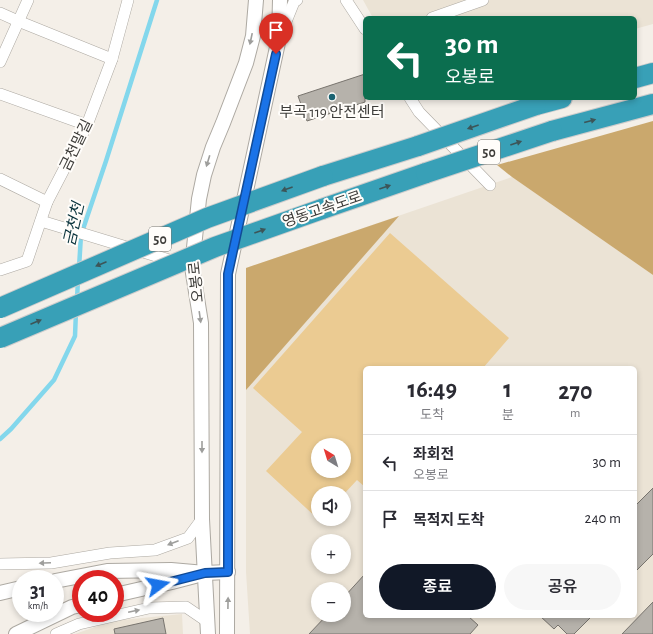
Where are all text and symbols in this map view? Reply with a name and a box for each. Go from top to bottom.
pin [259,13,293,54]
icon: arrive [265,19,287,41]
text: 30 m [445,31,498,59]
icon: left [379,32,431,84]
one-way arrow [248,33,254,45]
text: 오봉로 [445,69,495,87]
marker: 부곡 119 안전센터 [327,92,337,102]
place label: 부곡 119 안전센터 [279,104,385,120]
street label: 금천말길 [56,116,95,173]
one-way arrow [584,117,596,123]
one-way arrow [467,124,479,130]
road number: 50 [478,140,500,164]
one-way arrow [510,140,522,146]
one-way arrow [205,155,211,167]
one-way arrow [380,184,392,190]
one-way arrow [280,187,292,193]
street label: 영동고속도로 [280,188,364,230]
water label: 금천천 [60,198,87,248]
road number: 50 [149,227,171,251]
one-way arrow [254,228,266,234]
one-way arrow [96,261,107,267]
street label: 오봉로 [187,261,206,303]
one-way arrow [197,311,203,323]
one-way arrow [30,319,42,325]
text: 16:49 [408,378,457,402]
text: 1 [503,378,512,402]
text: 270 [558,380,592,404]
text: m [570,407,581,420]
text: 도착 [420,409,444,422]
text: 분 [502,409,514,422]
north arrow [311,438,351,478]
map controls [311,438,351,622]
one-way arrow [199,441,205,454]
text: 좌회전 [413,447,454,462]
icon: left [379,452,401,474]
text: 30 m [592,455,621,470]
text: 오봉로 [413,469,449,482]
button: sound [311,486,351,526]
icon: arrive [379,508,401,530]
text: 240 m [585,511,621,526]
text: 목적지 도착 [413,513,484,528]
button: + [311,534,351,574]
one-way arrow [167,541,179,547]
one-way arrow [39,559,51,566]
position arrow [137,564,179,606]
button: 종료 [379,564,496,610]
button: 공유 [504,564,621,610]
speed limit sign: 40 [72,570,124,622]
text: 31 [30,581,46,601]
button: − [311,582,351,622]
one-way arrow [224,597,231,609]
text: km/h [28,601,48,611]
one-way arrow [128,607,140,613]

